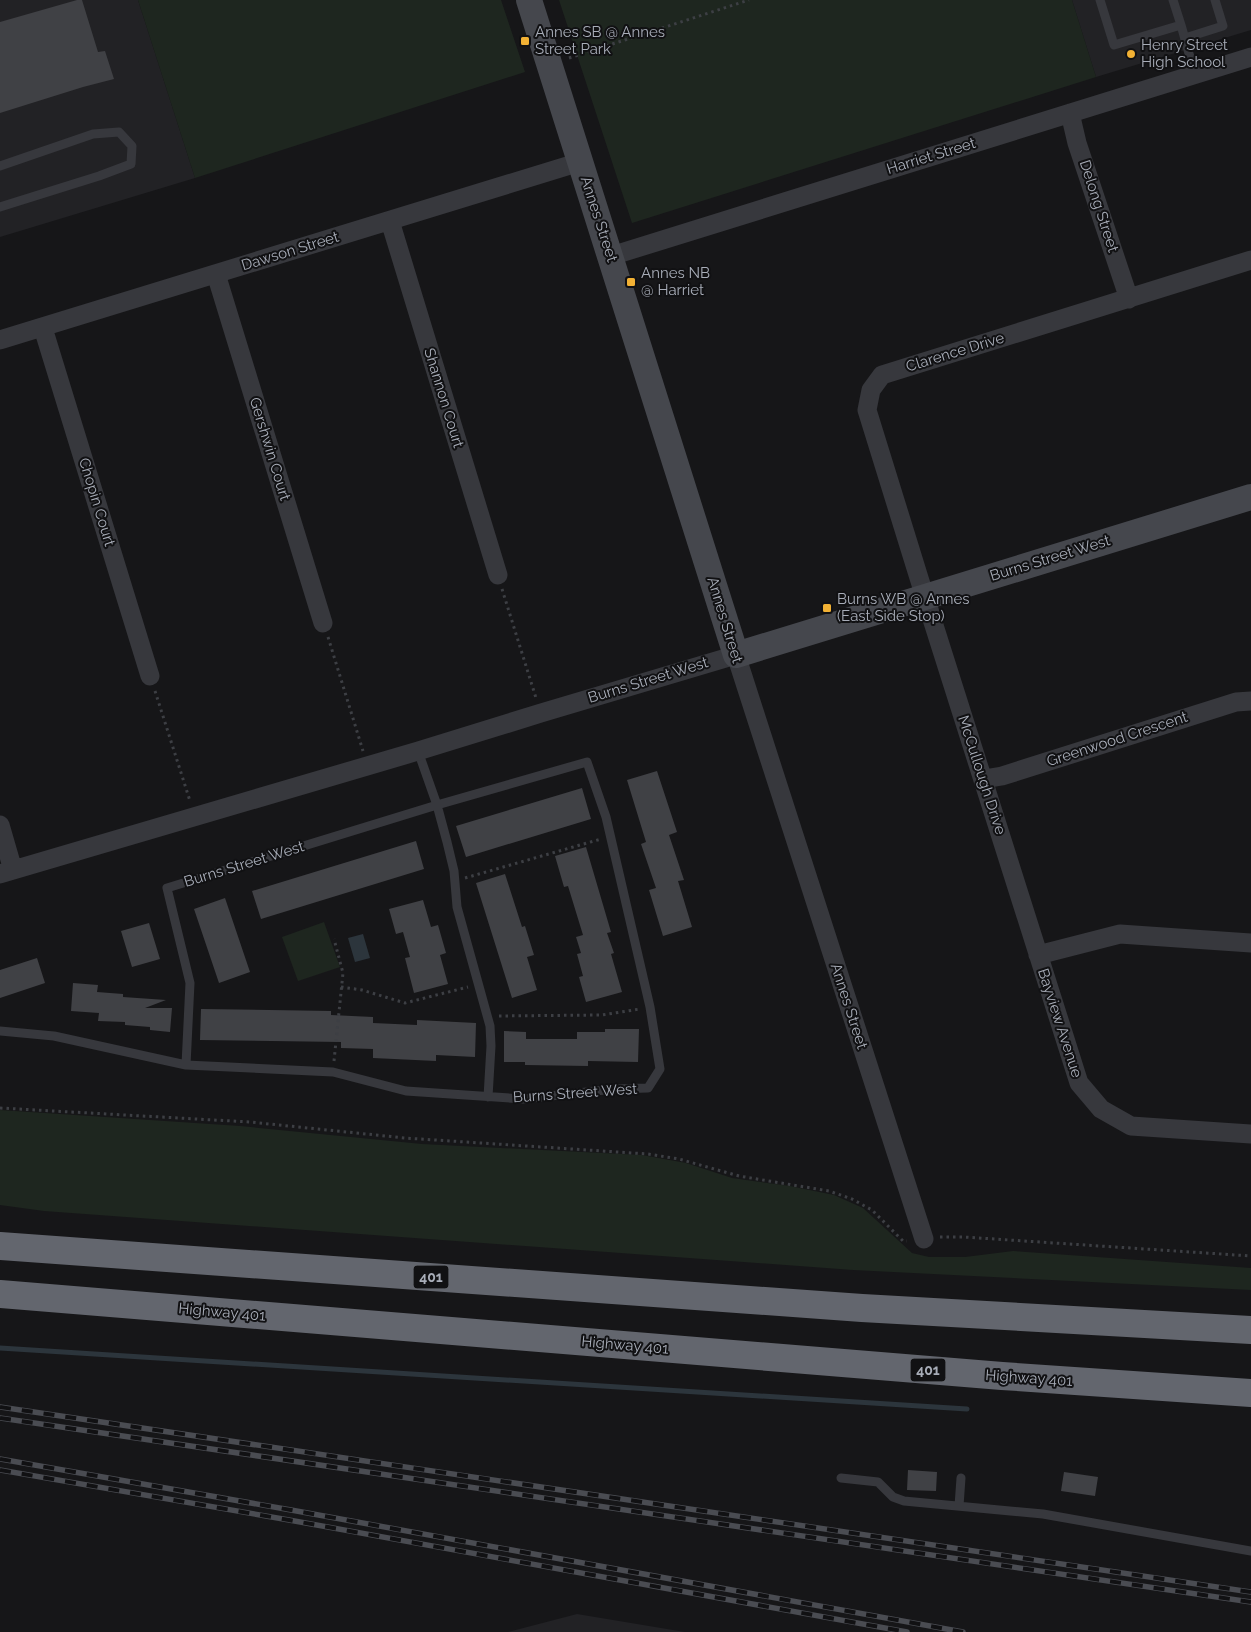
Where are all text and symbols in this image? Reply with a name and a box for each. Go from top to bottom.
place label: Annes SB @ Annes Street Park [535,23,665,58]
marker: Annes SB @ Annes Street Park [519,35,531,47]
place label: Henry Street High School [1141,36,1228,71]
marker: Henry Street High School [1125,48,1137,60]
street label: Harriet Street [884,134,978,178]
street label: Delong Street [1076,158,1122,254]
street label: Annes Street [577,174,621,264]
street label: Dawson Street [239,228,341,274]
place label: Annes NB @ Harriet [641,264,710,299]
marker: Annes NB @ Harriet [625,276,637,288]
street label: Clarence Drive [904,328,1006,375]
street label: Shannon Court [420,346,468,450]
street label: Gershwin Court [246,395,294,503]
street label: Chopin Court [75,456,119,548]
street label: Burns Street West [988,531,1112,585]
street label: Annes Street [703,575,747,665]
place label: Burns WB @ Annes (East Side Stop) [837,590,970,625]
marker: Burns WB @ Annes (East Side Stop) [821,602,833,614]
street label: Burns Street West [586,653,710,707]
street label: Greenwood Crescent [1044,708,1190,770]
street label: McCullough Drive [954,713,1010,837]
street label: Burns Street West [182,837,306,891]
street label: Annes Street [827,961,871,1051]
street label: Bayview Avenue [1034,966,1086,1080]
street label: Burns Street West [512,1080,638,1106]
road number: 401 [414,1266,448,1288]
street label: Highway 401 [178,1299,267,1325]
street label: Highway 401 [581,1332,670,1358]
road number: 401 [910,1358,946,1382]
street label: Highway 401 [985,1366,1074,1390]

